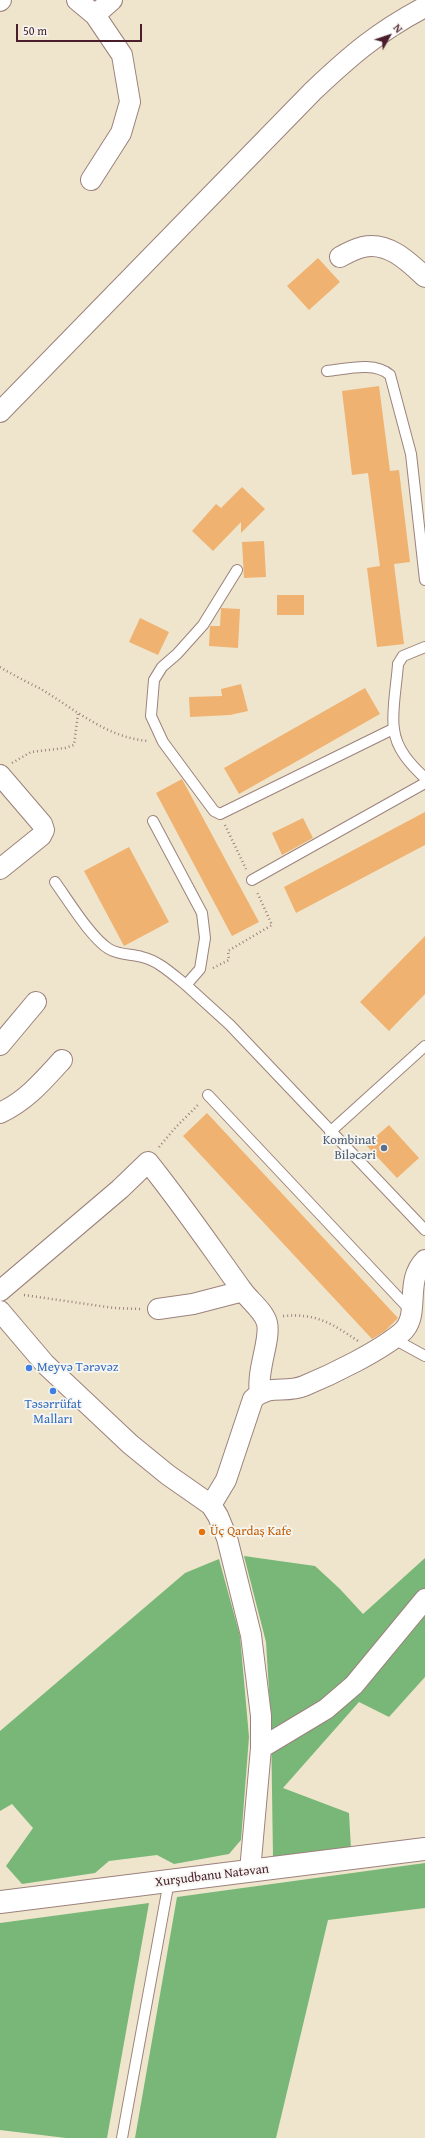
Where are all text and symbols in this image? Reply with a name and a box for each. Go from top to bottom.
scale bar [18,16,144,42]
north arrow [369,16,409,56]
text: N [390,20,407,36]
text: 50 m [23,22,47,39]
place label: Kombinat Biləcəri [323,1133,376,1164]
marker: Kombinat Biləcəri [379,1143,389,1153]
place label: Meyvə Tərəvəz [37,1360,119,1376]
marker: Meyvə Tərəvəz [24,1363,34,1373]
marker: Təsərrüfat Malları [48,1386,58,1396]
place label: Təsərrüfat Malları [24,1397,82,1428]
place label: Üç Qardaş Kafe [210,1524,292,1540]
marker: Üç Qardaş Kafe [197,1527,207,1537]
street label: Xurşudbanu Natəvan [154,1861,270,1891]

